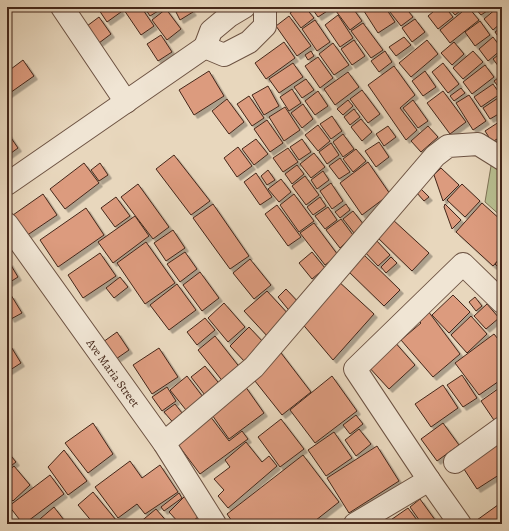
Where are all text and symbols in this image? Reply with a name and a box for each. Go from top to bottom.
street label: Ave Maria Street [82,335,143,410]

